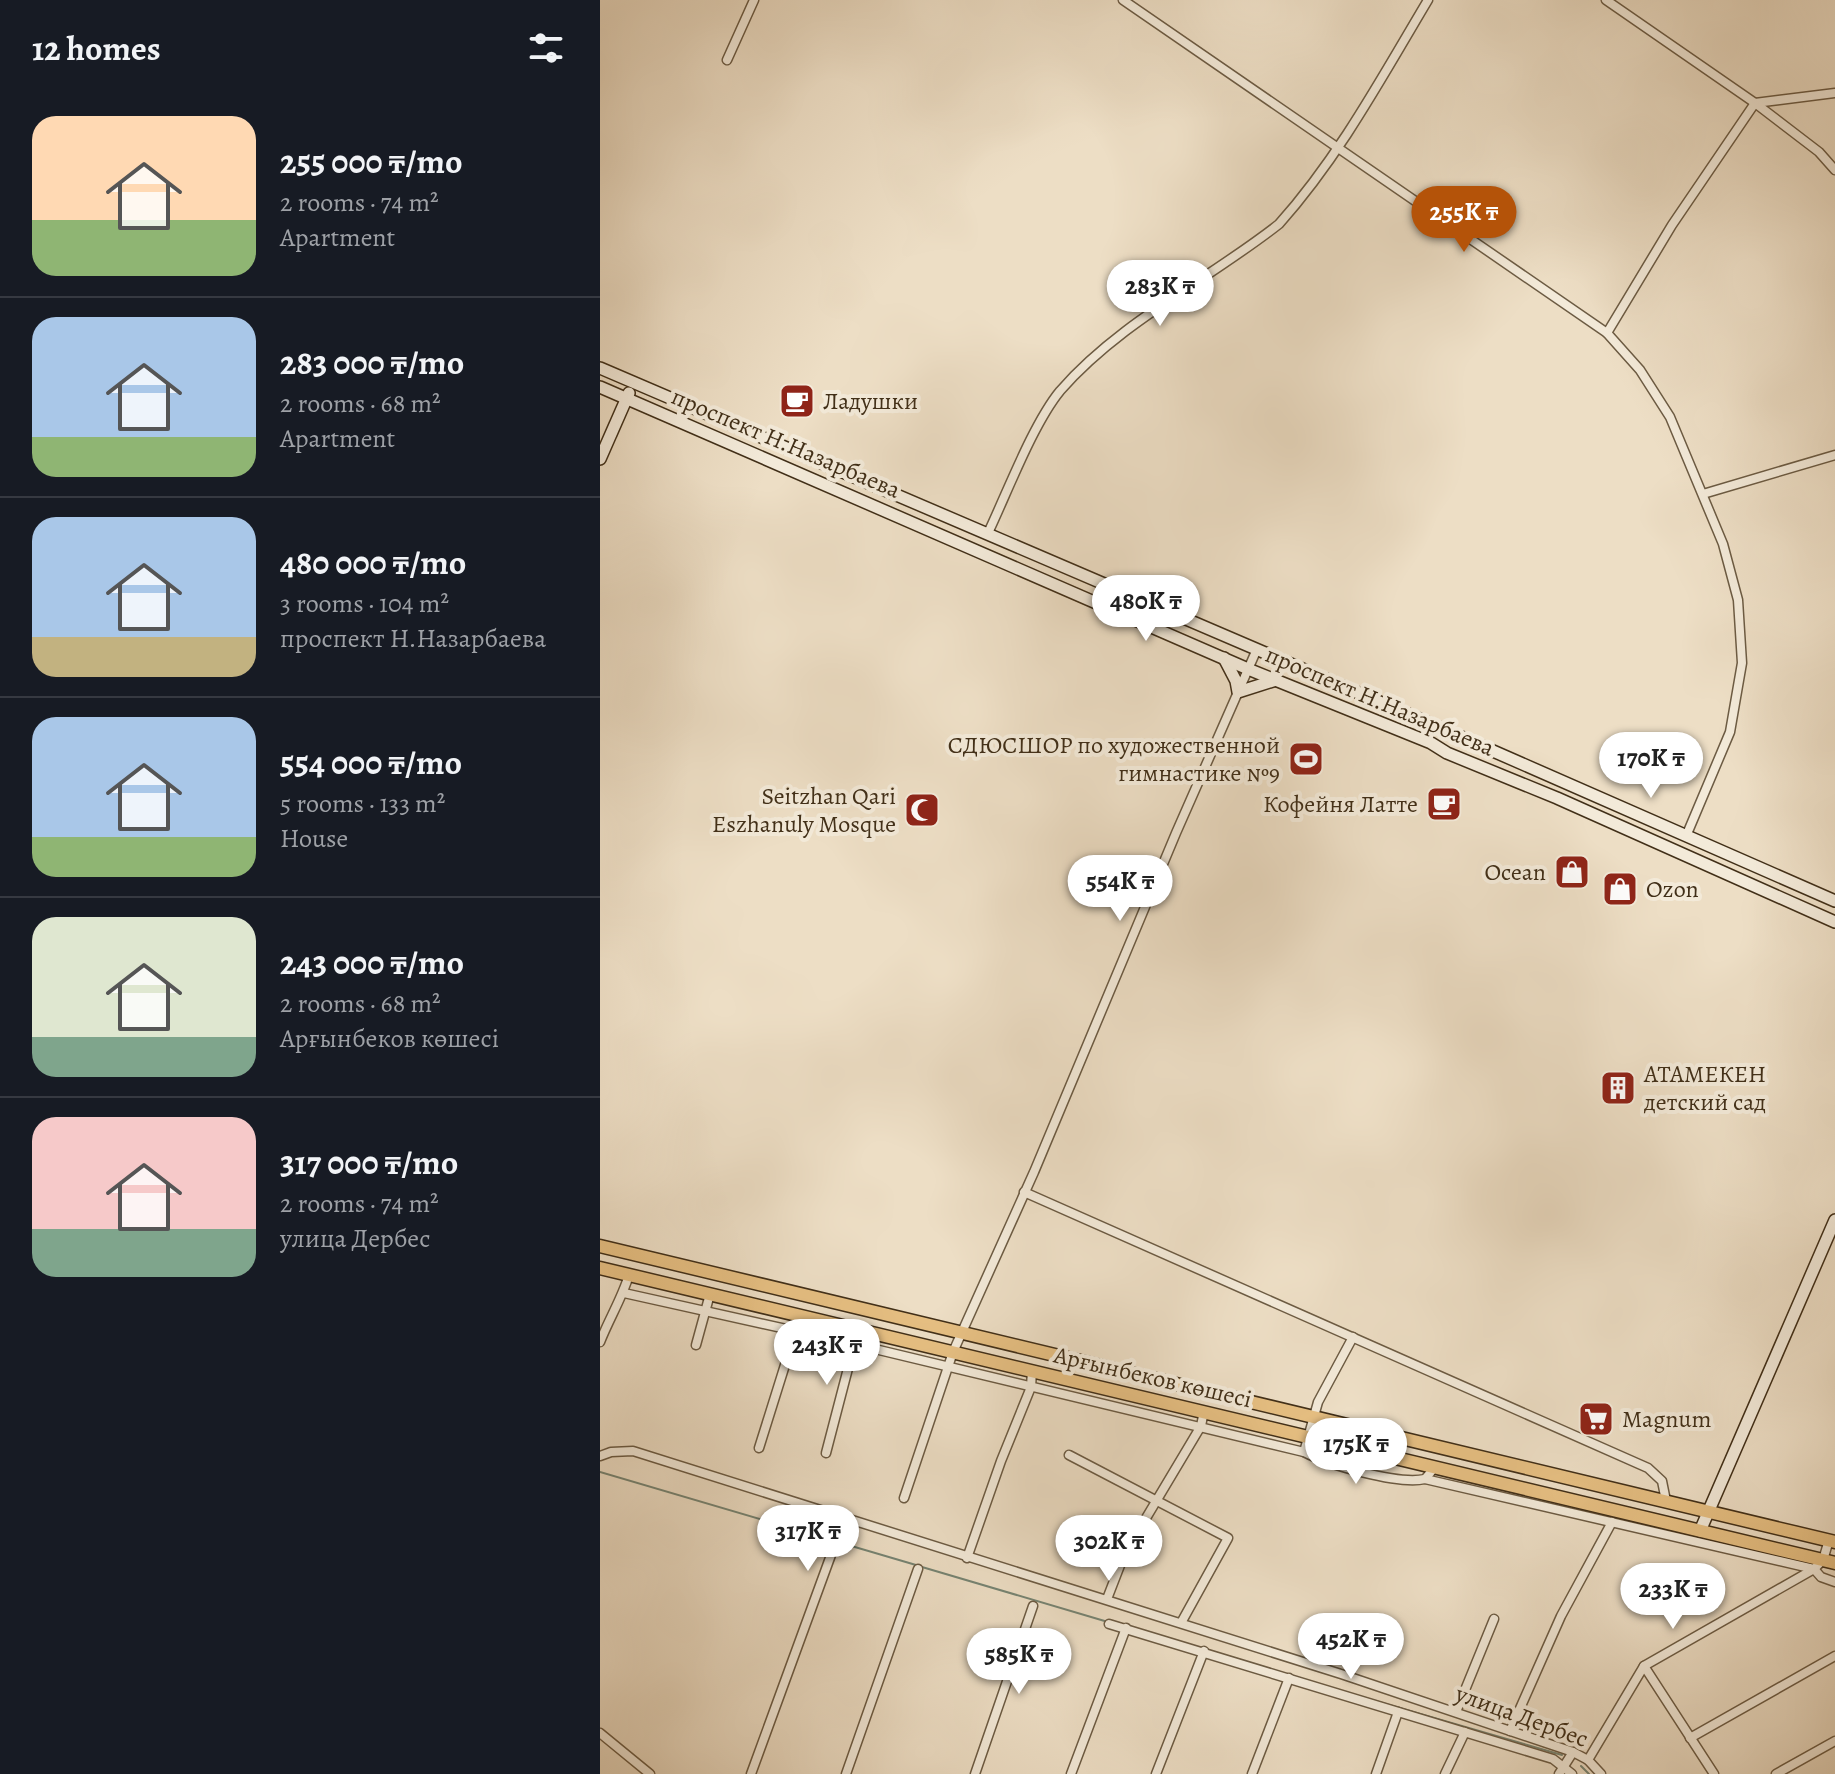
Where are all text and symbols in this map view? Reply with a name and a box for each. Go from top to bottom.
text: 12 homes [32,25,161,72]
icon: filters [524,26,568,70]
text: 255 000 ₸/mo [280,138,462,185]
icon: home [96,148,192,244]
text: 2 rooms · 74 m² [280,185,439,220]
pin: 255K ₸ [1399,186,1529,254]
text: 255K ₸ [1429,194,1499,229]
text: Apartment [280,220,395,255]
pin: 283K ₸ [1095,260,1225,328]
text: 283K ₸ [1125,268,1195,303]
text: 283 000 ₸/mo [280,339,464,386]
icon: home [96,349,192,445]
street label: проспект Н.Назарбаева [667,380,905,506]
cafe icon: Ладушки [778,382,816,420]
place label: Ладушки [823,385,918,417]
text: 2 rooms · 68 m² [280,386,441,421]
text: Apartment [280,421,395,456]
text: 480 000 ₸/mo [280,539,466,586]
icon: home [96,549,192,645]
pin: 480K ₸ [1081,575,1211,643]
text: 480K ₸ [1110,583,1182,618]
text: 3 rooms · 104 m² [280,586,449,621]
text: проспект Н.Назарбаева [280,621,546,656]
street label: проспект Н.Назарбаева [1261,638,1499,764]
place label: СДЮСШОР по художественной гимнастике №9 [948,729,1280,789]
pin: 170K ₸ [1586,732,1716,800]
text: 554 000 ₸/mo [280,739,462,786]
sports icon: СДЮСШОР по художественной гимнастике №9 [1287,740,1325,778]
text: 170K ₸ [1617,740,1685,775]
icon: home [96,749,192,845]
place label: Seitzhan Qari Eszhanuly Mosque [712,780,896,840]
cafe icon: Кофейня Латте [1425,785,1463,823]
text: 5 rooms · 133 m² [280,786,445,821]
place label: Кофейня Латте [1263,788,1418,820]
mosque icon: Seitzhan Qari Eszhanuly Mosque [903,791,941,829]
text: House [280,821,348,856]
shop icon: Ocean [1553,853,1591,891]
pin: 554K ₸ [1055,855,1185,923]
place label: Ocean [1484,856,1546,888]
text: 554K ₸ [1086,863,1154,898]
shop icon: Ozon [1601,870,1639,908]
place label: Ozon [1646,873,1699,905]
text: 243 000 ₸/mo [280,939,464,986]
icon: home [96,949,192,1045]
text: 2 rooms · 68 m² [280,986,441,1021]
text: Арғынбеков көшесі [280,1021,499,1056]
place label: АТАМЕКЕН детский сад [1643,1058,1766,1118]
building icon: АТАМЕКЕН детский сад [1599,1069,1637,1107]
text: 317 000 ₸/mo [280,1139,458,1186]
icon: home [96,1149,192,1245]
text: 2 rooms · 74 m² [280,1186,439,1221]
text: улица Дербес [280,1221,430,1256]
pin: 243K ₸ [762,1319,892,1387]
text: 243K ₸ [792,1327,862,1362]
street label: Арғынбеков көшесі [1050,1338,1255,1415]
supermarket icon: Magnum [1577,1400,1615,1438]
place label: Magnum [1622,1403,1711,1435]
pin: 175K ₸ [1291,1418,1421,1486]
text: 175K ₸ [1323,1426,1389,1461]
pin: 317K ₸ [743,1505,873,1573]
text: 317K ₸ [775,1513,841,1548]
pin: 302K ₸ [1044,1515,1174,1583]
text: 302K ₸ [1073,1523,1145,1558]
pin: 233K ₸ [1608,1563,1738,1631]
text: 233K ₸ [1638,1571,1708,1606]
pin: 452K ₸ [1286,1613,1416,1681]
text: 452K ₸ [1316,1621,1386,1656]
pin: 585K ₸ [954,1628,1084,1696]
text: 585K ₸ [984,1636,1054,1671]
street label: улица Дербес [1450,1677,1593,1755]

